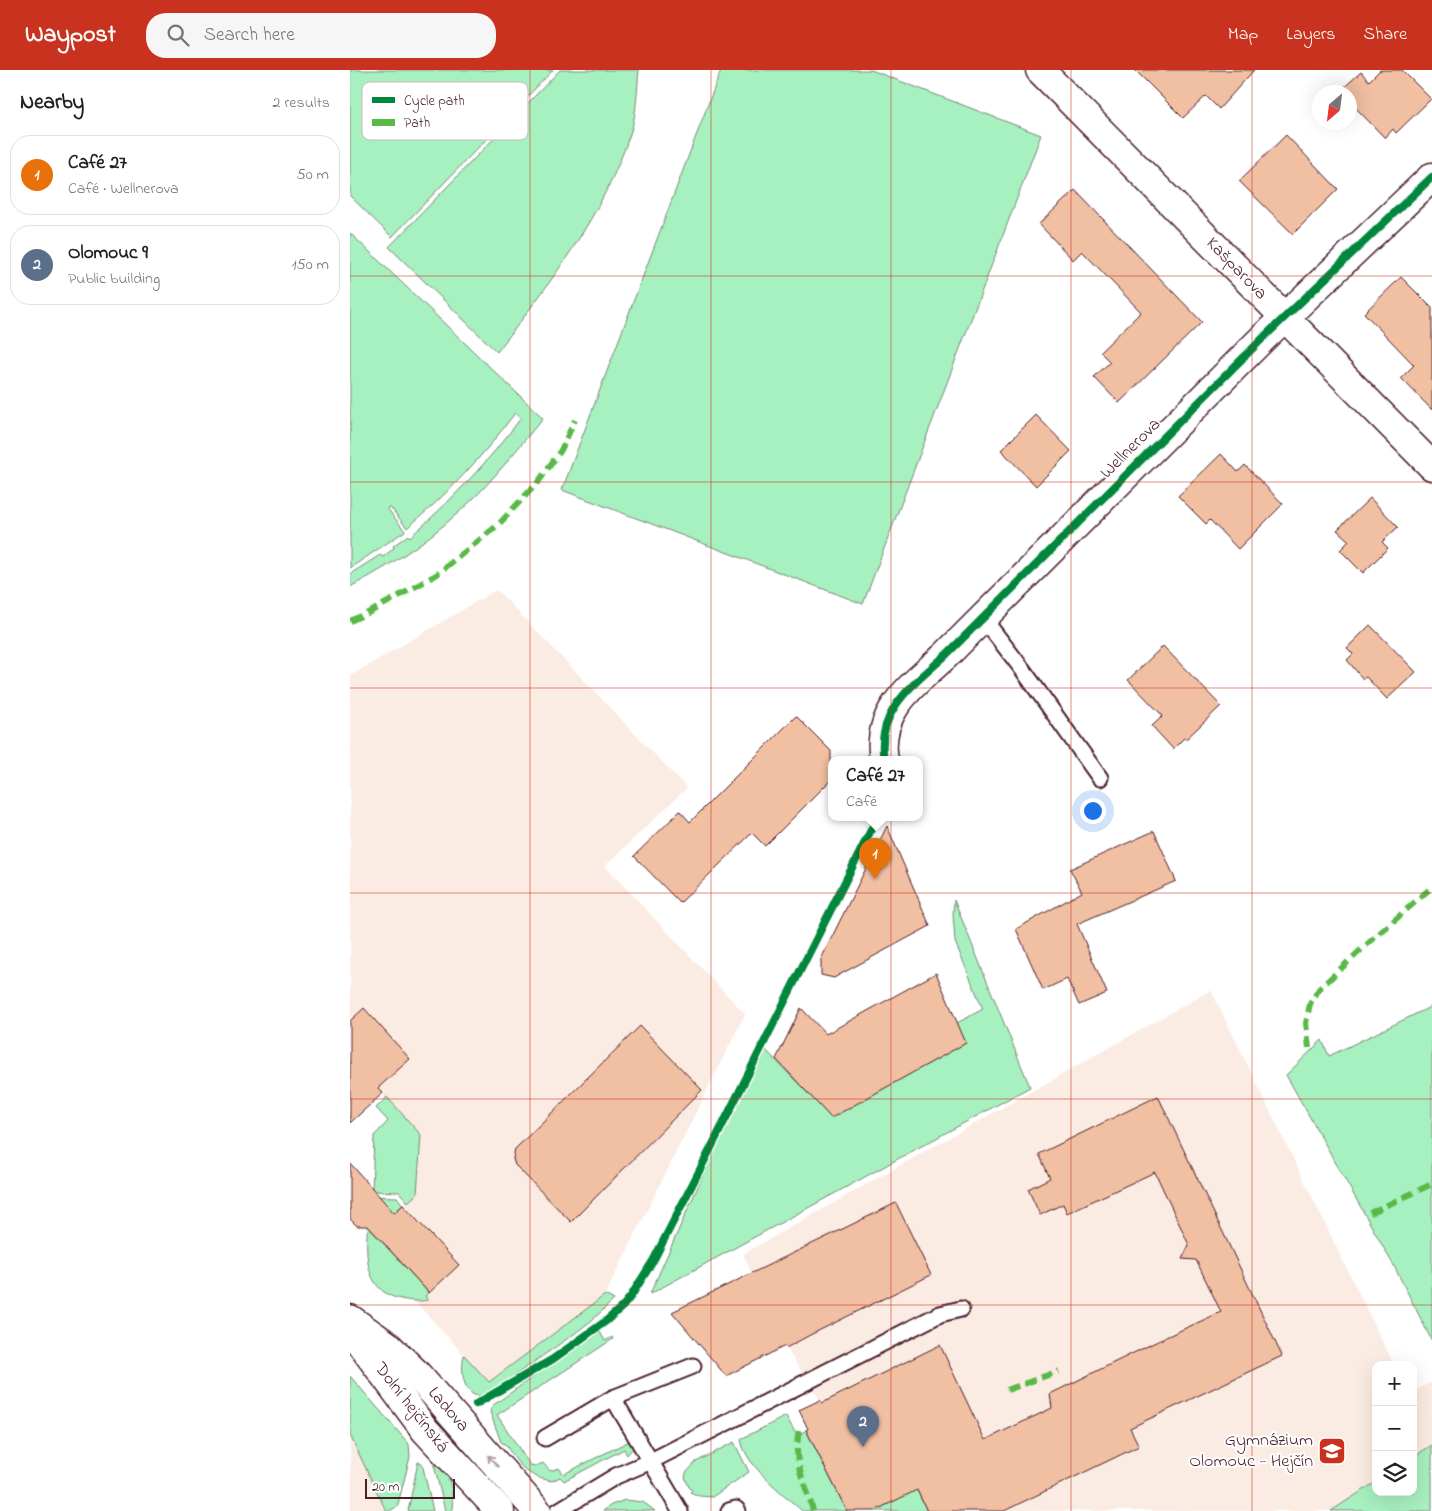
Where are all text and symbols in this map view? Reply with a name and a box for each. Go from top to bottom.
search box [146,13,496,58]
text: Waypost [25,18,116,53]
icon: search [164,21,192,49]
text: Search here [204,22,295,49]
text: Map [1228,22,1258,48]
text: Layers [1286,22,1336,48]
text: Share [1364,22,1407,48]
legend [362,82,528,140]
north arrow [1312,85,1357,130]
text: Nearby [20,88,84,118]
text: 2 results [272,91,330,115]
text: Cycle path [404,91,465,113]
text: Path [404,113,430,134]
text: Café 27 [68,150,127,177]
text: 1 [34,163,40,187]
text: 50 m [297,163,329,187]
text: Café · Wellnerova [68,177,179,201]
street label: Kašparova [1199,232,1273,306]
text: Olomouc 9 [68,240,148,267]
text: 2 [33,253,41,277]
text: 150 m [291,253,329,277]
text: Public building [68,267,160,291]
street label: Wellnerova [1095,413,1167,485]
popup [828,756,923,821]
text: Café 27 [846,763,905,790]
text: Café [846,790,877,814]
your location [1080,798,1106,824]
pin: 1 [859,838,891,879]
street label: Dolní hejčínská [367,1357,455,1459]
map controls [1372,1361,1417,1496]
button: + [1372,1361,1417,1406]
street label: Ladova [421,1382,475,1438]
pin: 2 [847,1406,879,1447]
button: − [1372,1406,1417,1451]
place label: Gymnázium Olomouc - Hejčín [1189,1428,1313,1475]
school or university icon: Gymnázium Olomouc - Hejčín [1317,1436,1347,1466]
button: layers [1372,1451,1417,1496]
one-way arrow [487,1455,499,1468]
scale bar [365,1476,455,1499]
text: 20 m [372,1477,399,1498]

